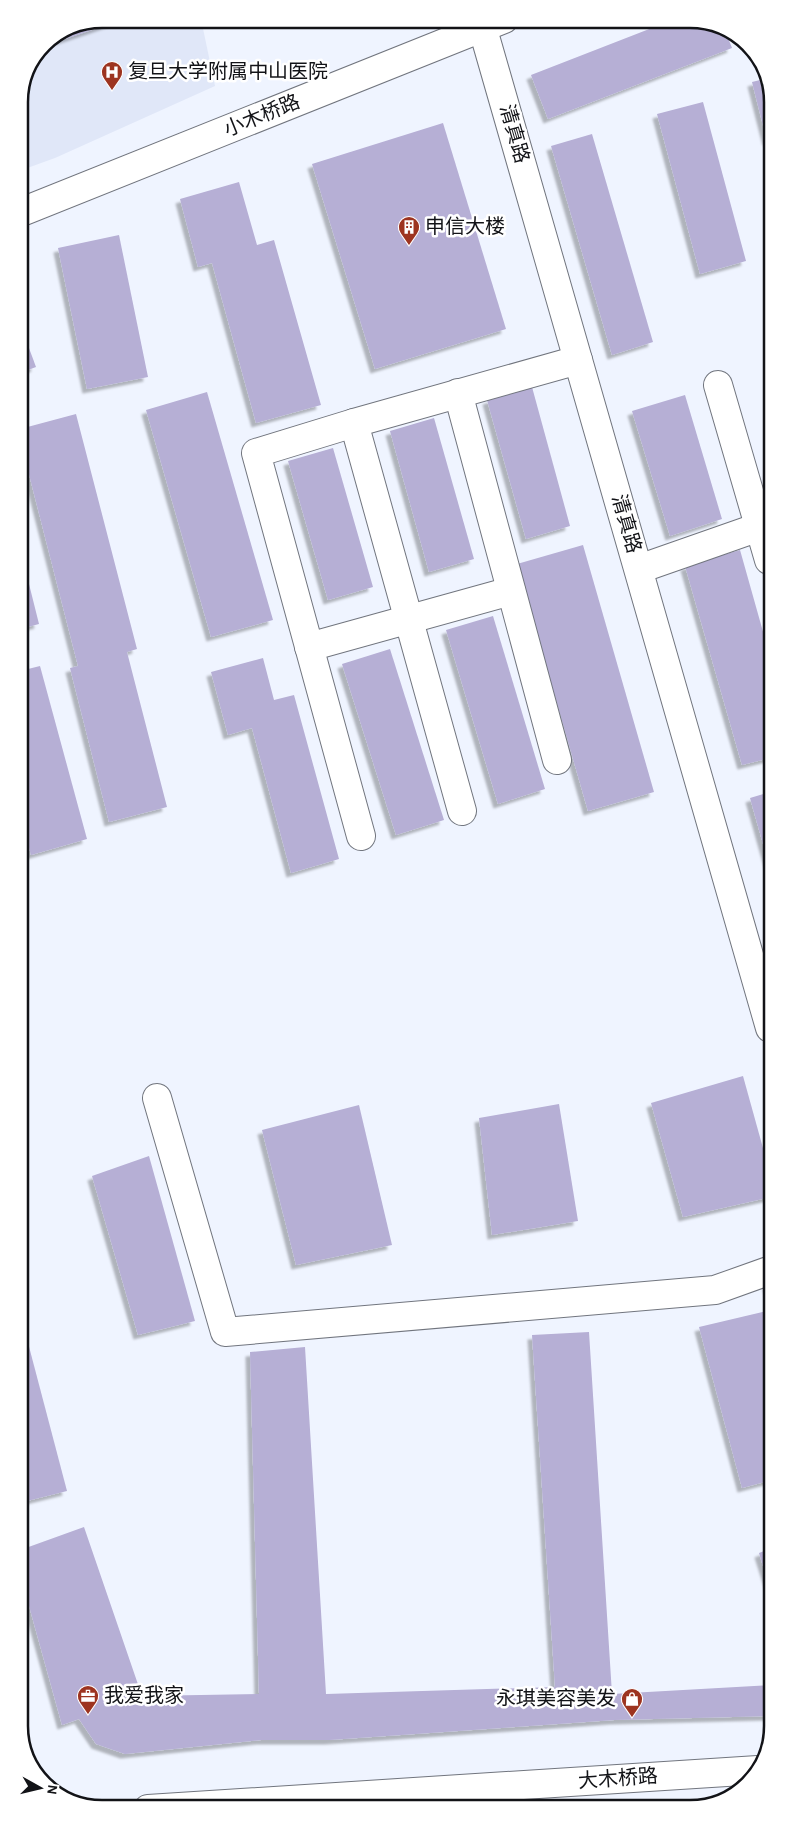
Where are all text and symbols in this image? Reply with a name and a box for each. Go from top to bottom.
hospital icon: 复旦大学附属中山医院 [100,60,124,91]
place label: 复旦大学附属中山医院 [128,61,328,82]
street label: 小木桥路 [221,91,303,140]
street label: 清真路 [496,102,533,166]
building icon: 申信大楼 [397,215,421,246]
place label: 申信大楼 [425,216,505,237]
street label: 清真路 [608,492,645,556]
office icon: 我爱我家 [76,1684,100,1715]
place label: 我爱我家 [104,1685,184,1706]
shop icon: 永琪美容美发 [620,1687,644,1718]
place label: 永琪美容美发 [496,1688,616,1709]
north arrow [15,1763,65,1813]
street label: 大木桥路 [577,1765,659,1792]
text: N [44,1784,59,1795]

